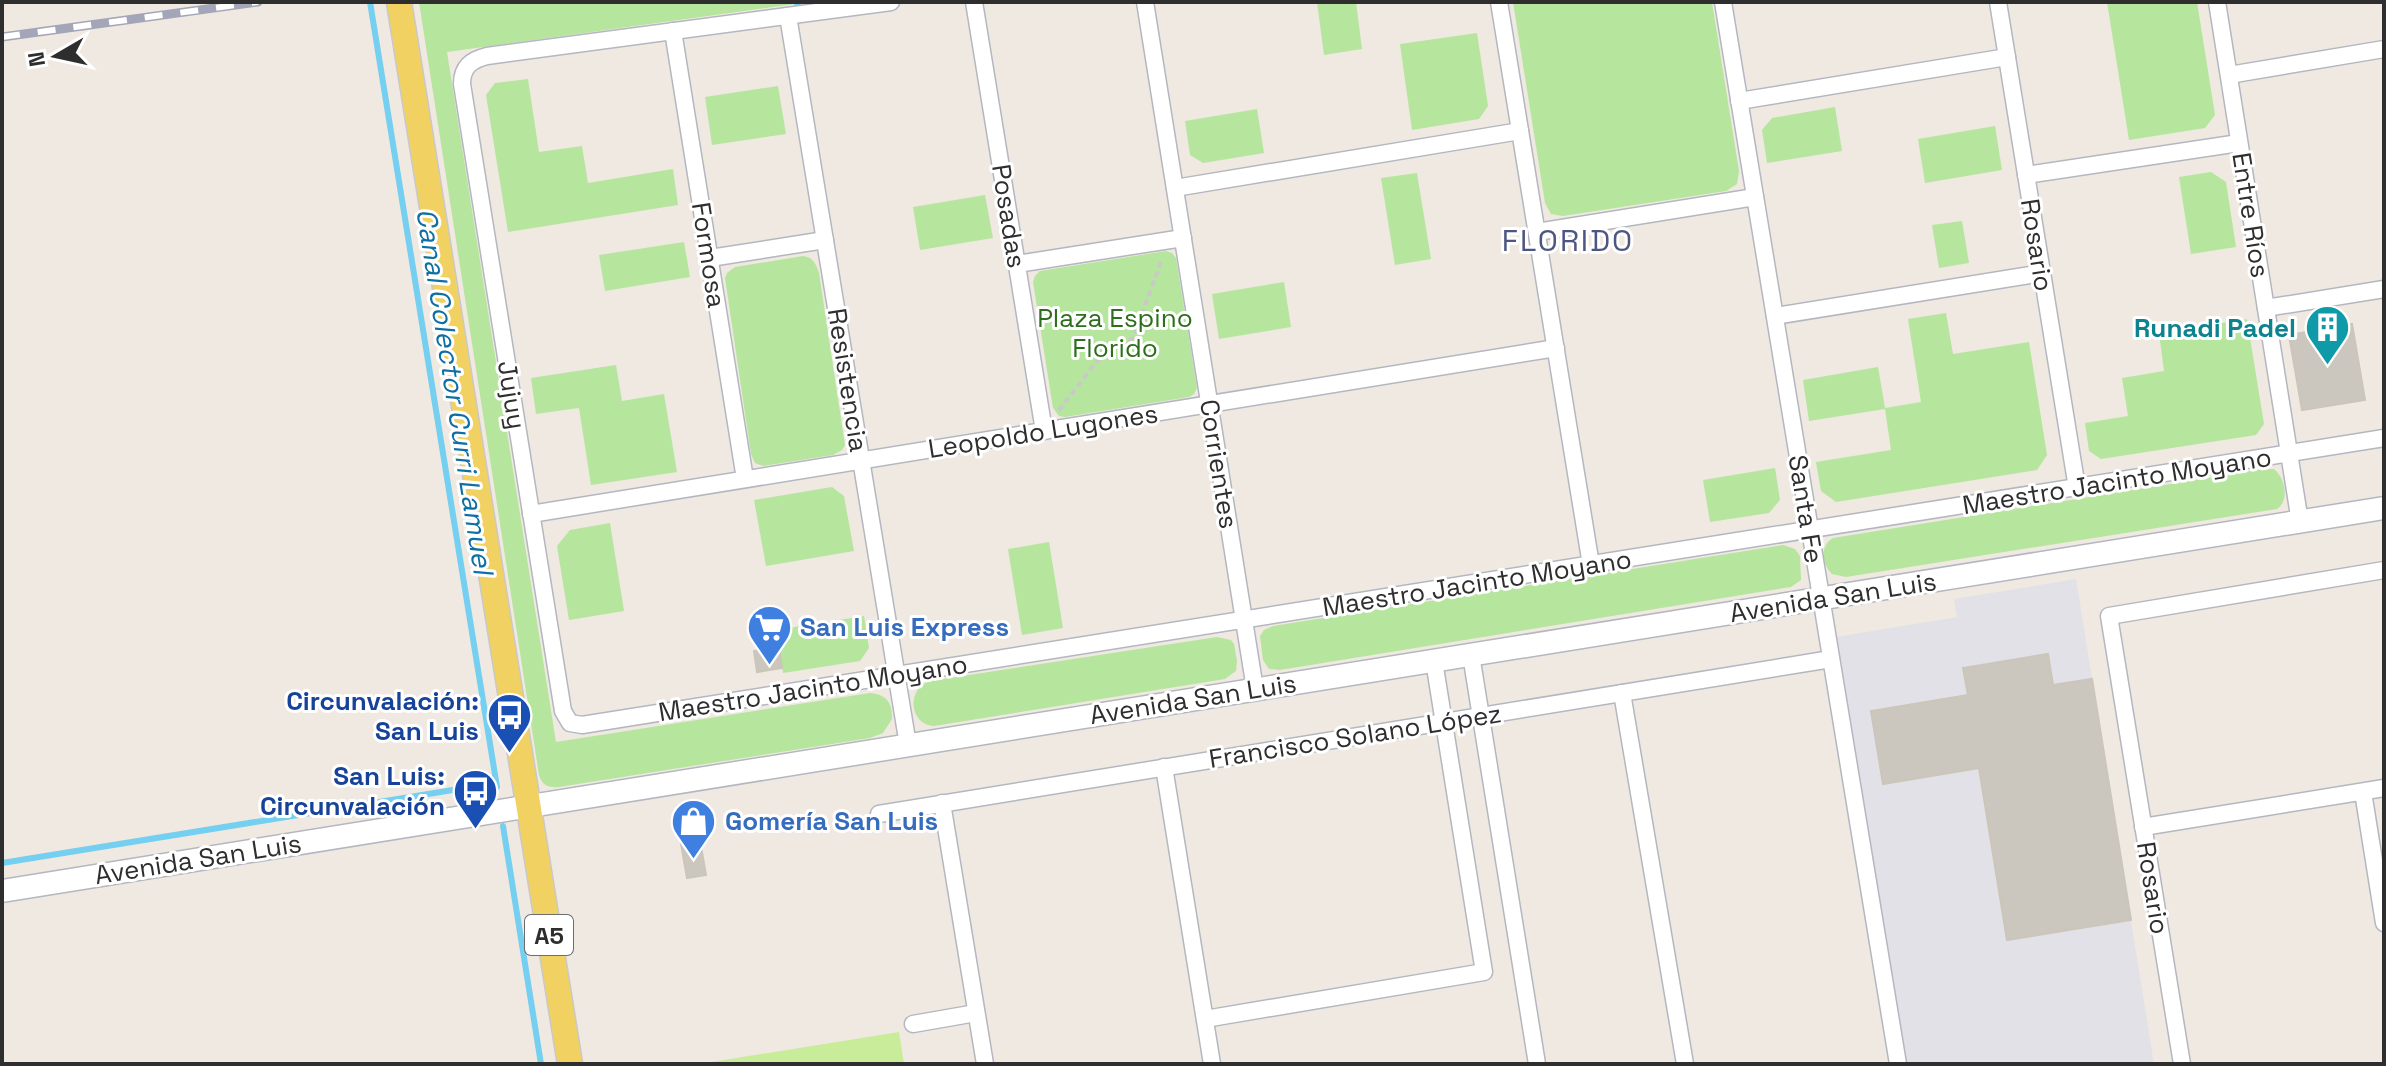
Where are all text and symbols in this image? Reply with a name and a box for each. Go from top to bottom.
north arrow [16,16,96,96]
text: N [21,50,51,69]
street label: Entre Ríos [2224,150,2278,280]
street label: Posadas [984,162,1034,270]
street label: Rosario [2013,196,2061,294]
street label: Formosa [684,200,734,310]
water label: Canal Colector Curri Lamuel [408,206,502,580]
district label: FLORIDO [1502,221,1634,260]
park label: Plaza Espino Florido [1037,301,1193,365]
building icon: Runadi Padel [2303,304,2351,367]
street label: Resistencia [820,306,876,454]
place label: Runadi Padel [2134,311,2296,345]
street label: Jujuy [490,358,534,432]
street label: Leopoldo Lugones [926,396,1160,466]
street label: Corrientes [1192,397,1246,531]
street label: Maestro Jacinto Moyano [1960,440,2274,522]
street label: Santa Fe [1781,452,1831,566]
street label: Maestro Jacinto Moyano [1320,542,1634,624]
street label: Avenida San Luis [1727,564,1939,630]
supermarket icon: San Luis Express [745,603,793,666]
place label: San Luis Express [800,610,1009,644]
street label: Maestro Jacinto Moyano [656,647,970,729]
street label: Avenida San Luis [1087,666,1299,732]
place label: Circunvalación: San Luis [286,684,479,748]
bus stop icon: Circunvalación: San Luis [486,692,534,755]
street label: Francisco Solano López [1206,696,1504,776]
place label: San Luis: Circunvalación [260,759,445,823]
bus stop icon: San Luis: Circunvalación [452,767,500,830]
shop icon: Gomería San Luis [670,797,718,860]
place label: Gomería San Luis [725,804,938,838]
street label: Avenida San Luis [92,826,304,892]
street label: Rosario [2129,839,2177,937]
road number: A5 [525,915,573,955]

